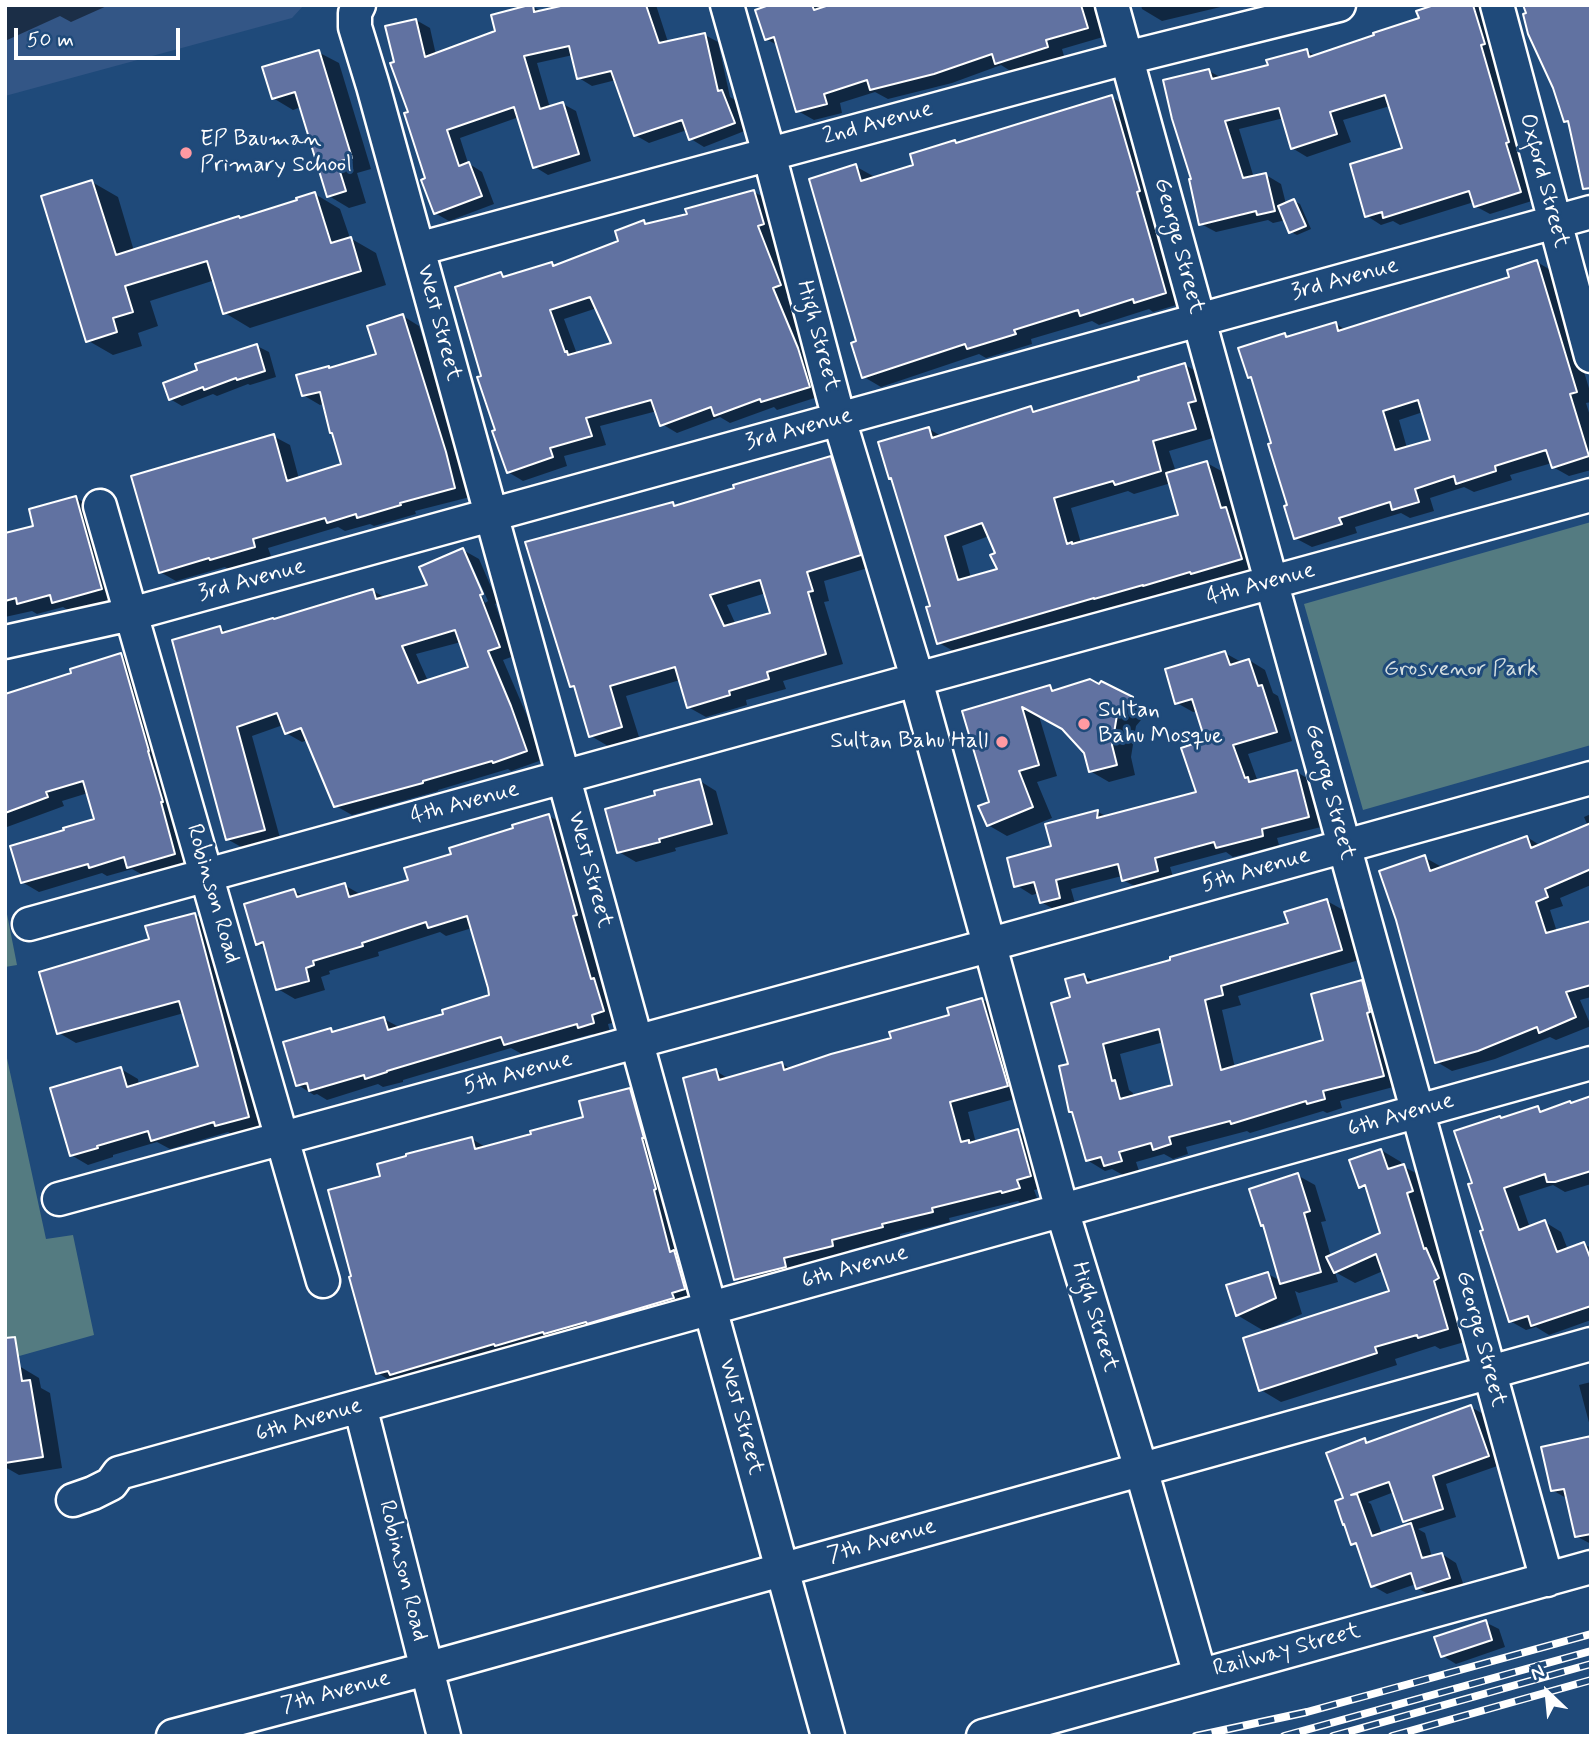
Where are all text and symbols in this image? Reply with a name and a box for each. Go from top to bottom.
scale bar [18,14,184,58]
text: 50 m [27,26,74,54]
street label: 2nd Avenue [820,96,936,152]
street label: Oxford Street [1512,111,1574,251]
place label: EP Bauman Primary School [200,126,352,180]
marker: EP Bauman Primary School [178,145,194,161]
street label: George Street [1147,175,1209,317]
street label: 3rd Avenue [1289,253,1401,307]
street label: West Street [409,262,467,384]
street label: High Street [789,278,845,394]
street label: 3rd Avenue [743,403,855,457]
street label: 3rd Avenue [196,554,308,608]
street label: 4th Avenue [1204,557,1318,613]
park label: Grosvenor Park [1384,656,1538,684]
place label: Sultan Bahu Mosque [1098,697,1223,751]
marker: Sultan Bahu Mosque [1076,716,1092,732]
street label: George Street [1298,721,1360,863]
place label: Sultan Bahu Hall [830,728,988,756]
marker: Sultan Bahu Hall [994,734,1010,750]
street label: 4th Avenue [408,776,522,832]
street label: West Street [560,809,618,931]
street label: Robinson Road [179,821,245,967]
street label: 5th Avenue [1199,842,1313,900]
street label: 5th Avenue [461,1046,575,1102]
street label: 6th Avenue [1345,1088,1457,1144]
street label: 6th Avenue [799,1240,911,1296]
street label: High Street [1064,1259,1124,1375]
street label: George Street [1449,1268,1511,1410]
street label: West Street [711,1356,769,1478]
street label: 6th Avenue [253,1393,365,1449]
street label: Robinson Road [371,1498,433,1644]
street label: 7th Avenue [825,1513,939,1571]
street label: Railway Street [1210,1618,1364,1684]
north arrow [1512,1657,1582,1727]
text: N [1526,1659,1549,1687]
street label: 7th Avenue [279,1665,393,1721]

